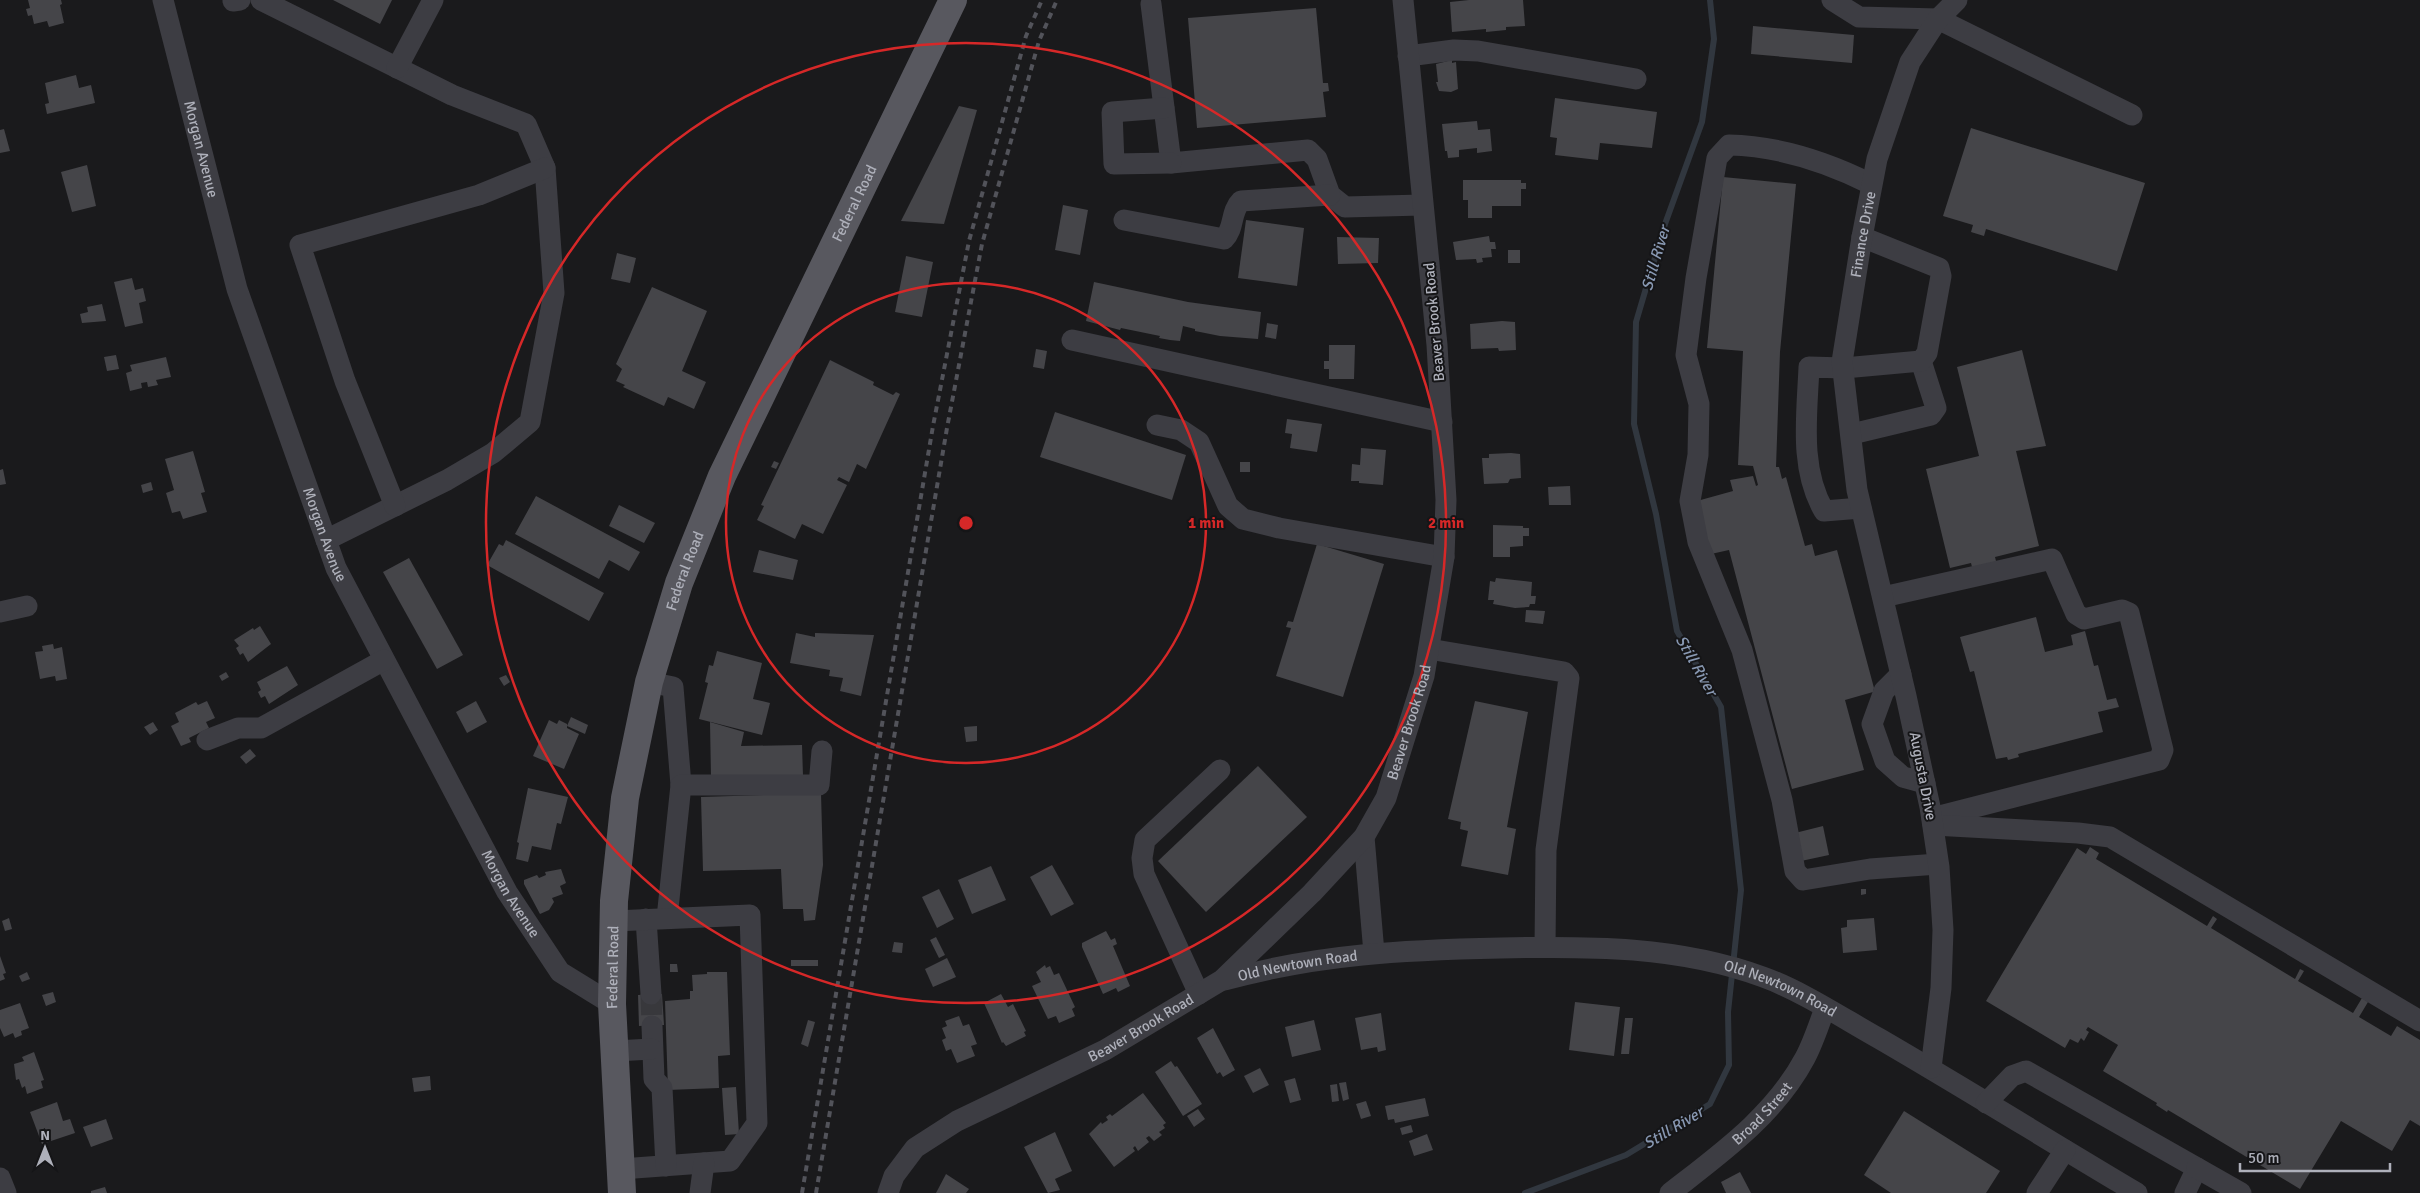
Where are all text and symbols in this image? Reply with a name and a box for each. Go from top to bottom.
street label: Morgan Avenue [180,99,222,200]
street label: Federal Road [828,162,881,245]
street label: Finance Drive [1847,190,1880,279]
water label: Still River [1637,222,1675,293]
street label: Beaver Brook Road [1420,262,1448,382]
street label: Morgan Avenue [299,485,351,585]
centre of rings [957,514,975,532]
text: 1 min [1188,514,1224,532]
text: 2 min [1428,514,1464,532]
street label: Federal Road [662,529,708,613]
water label: Still River [1671,632,1722,701]
street label: Beaver Brook Road [1383,663,1435,782]
street label: Augusta Drive [1906,730,1940,822]
street label: Morgan Avenue [477,847,544,941]
street label: Federal Road [603,925,623,1009]
street label: Old Newtown Road [1236,947,1358,985]
street label: Old Newtown Road [1722,956,1840,1021]
street label: Beaver Brook Road [1085,990,1197,1066]
street label: Broad Street [1728,1079,1796,1149]
water label: Still River [1640,1101,1709,1154]
north arrow [20,1123,70,1173]
text: N [40,1127,50,1144]
scale bar [2240,1140,2390,1172]
text: 50 m [2248,1149,2279,1167]

